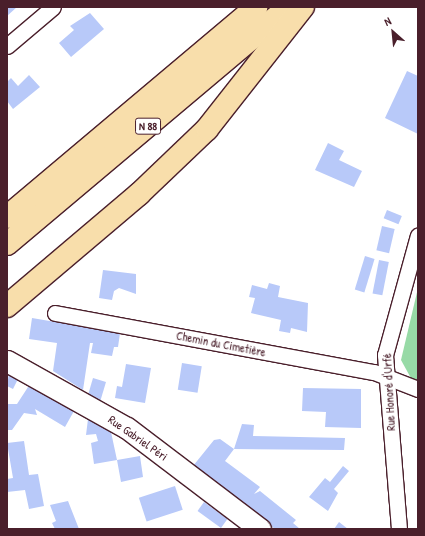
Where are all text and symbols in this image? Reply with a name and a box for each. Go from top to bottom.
north arrow [373,12,413,52]
text: N [382,14,393,29]
road number: N 88 [135,117,161,135]
street label: Chemin du Cimetière [175,328,267,360]
street label: Rue Honoré d'Urfé [380,353,398,431]
street label: Rue Gabriel Péri [106,412,170,464]

